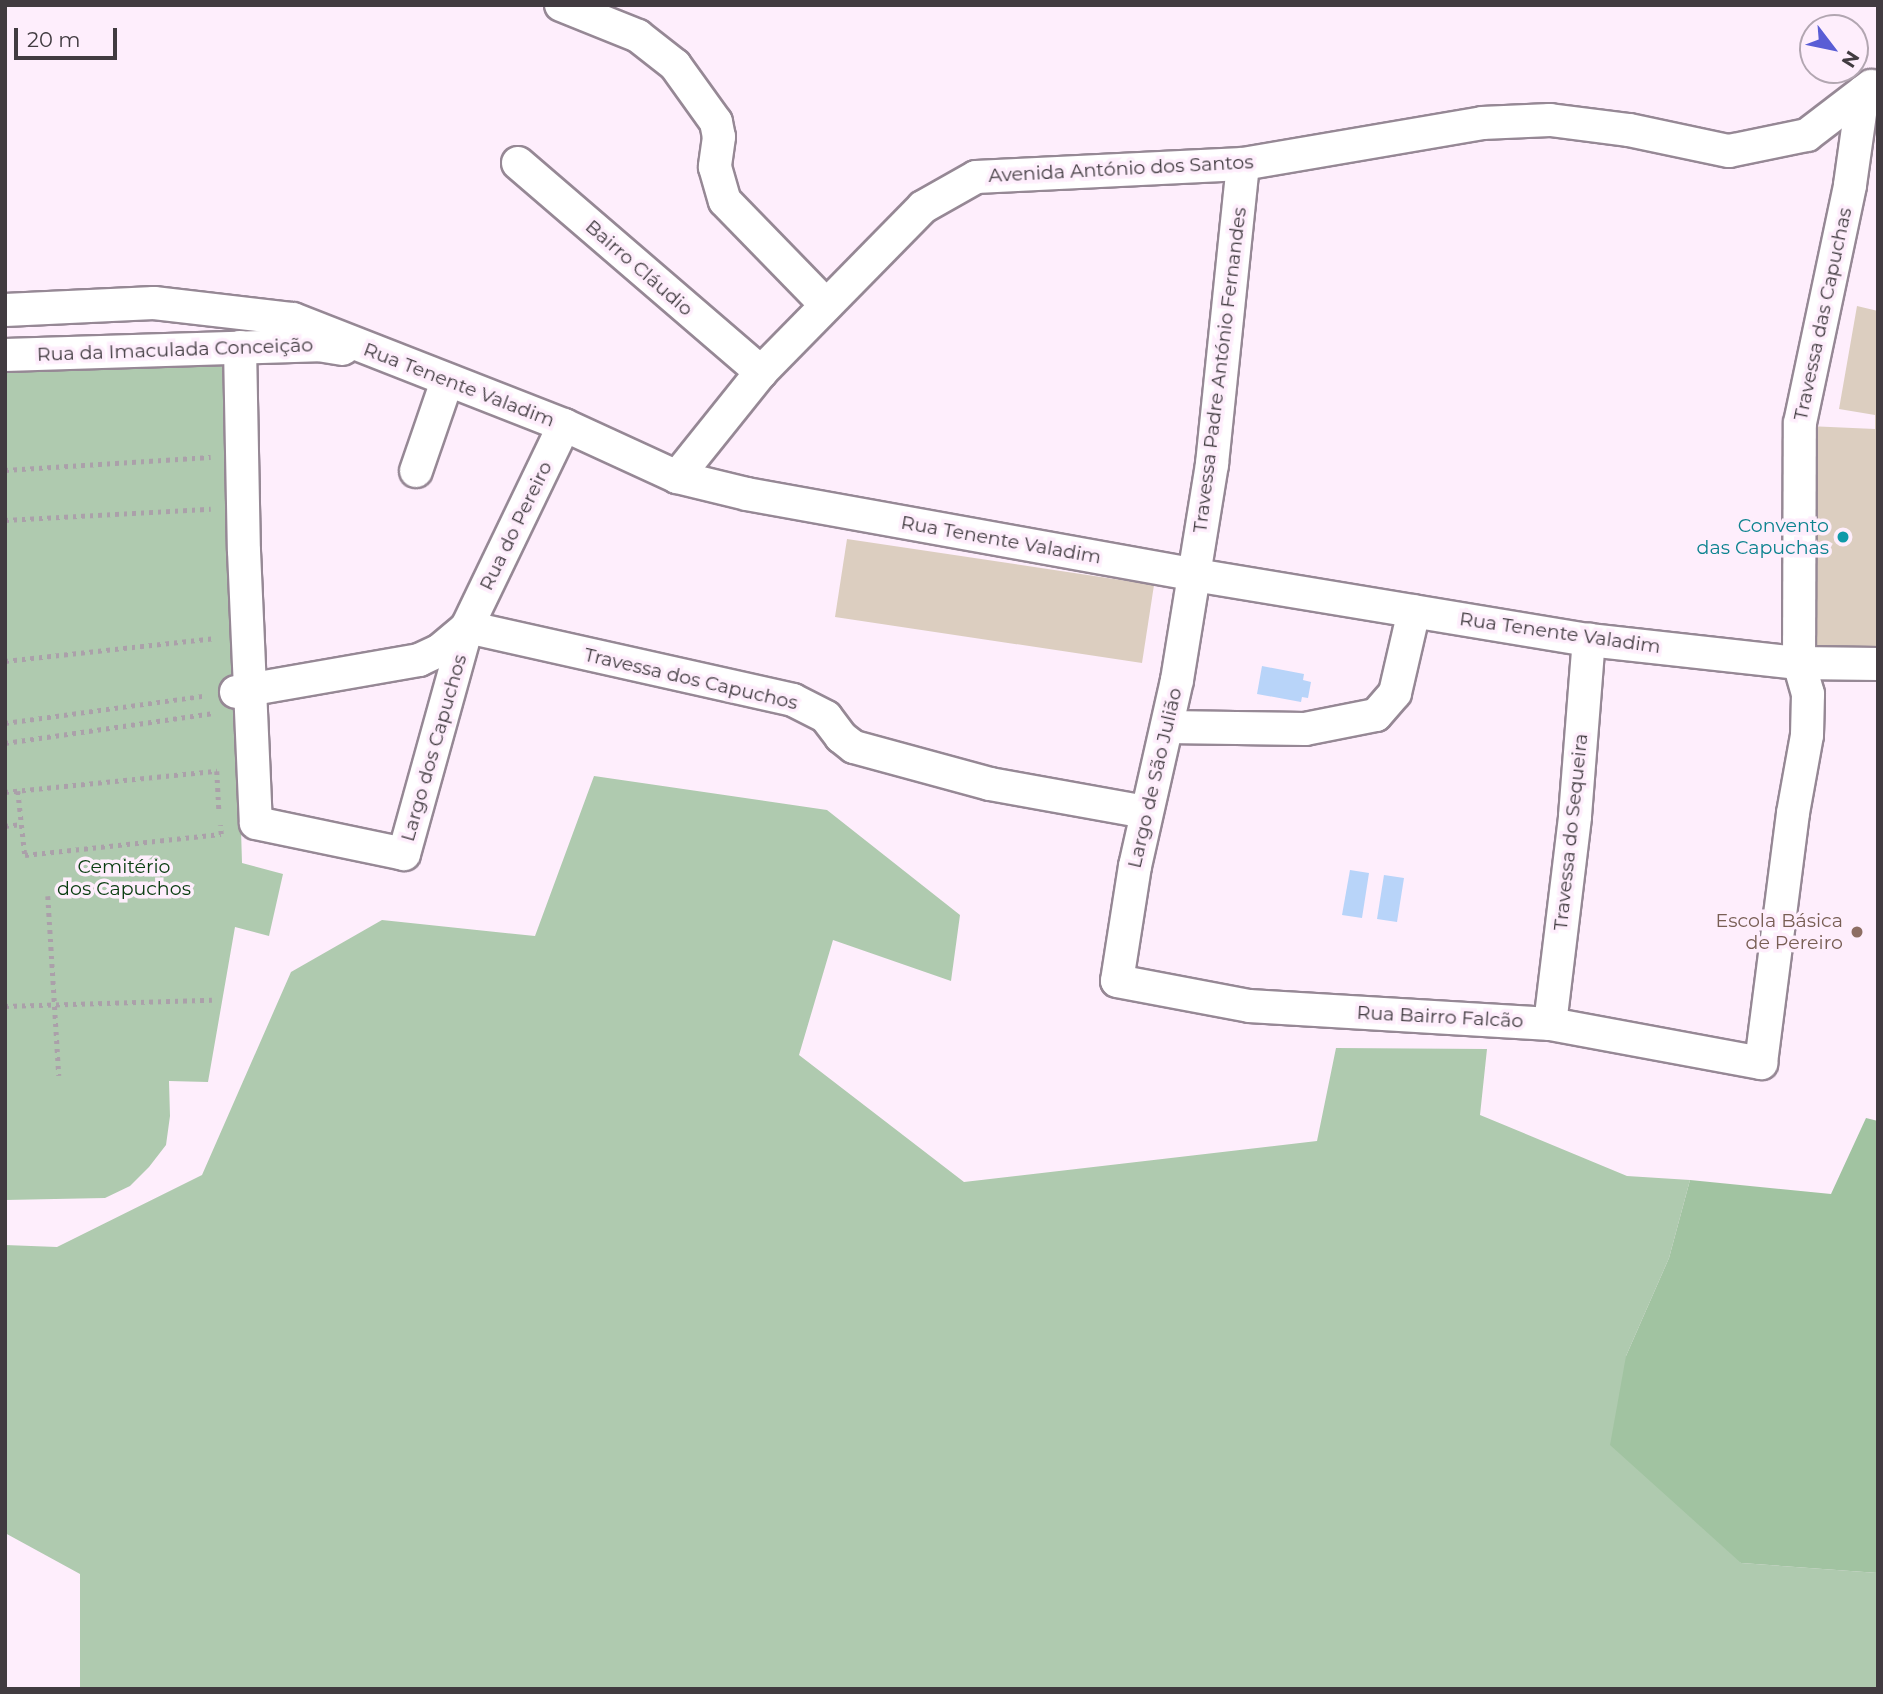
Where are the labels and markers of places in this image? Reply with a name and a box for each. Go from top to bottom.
place label: Convento das Capuchas [1697,515,1829,559]
marker: Convento das Capuchas [1835,529,1851,545]
place label: Escola Básica de Pereiro [1716,910,1843,954]
marker: Escola Básica de Pereiro [1849,924,1865,940]

